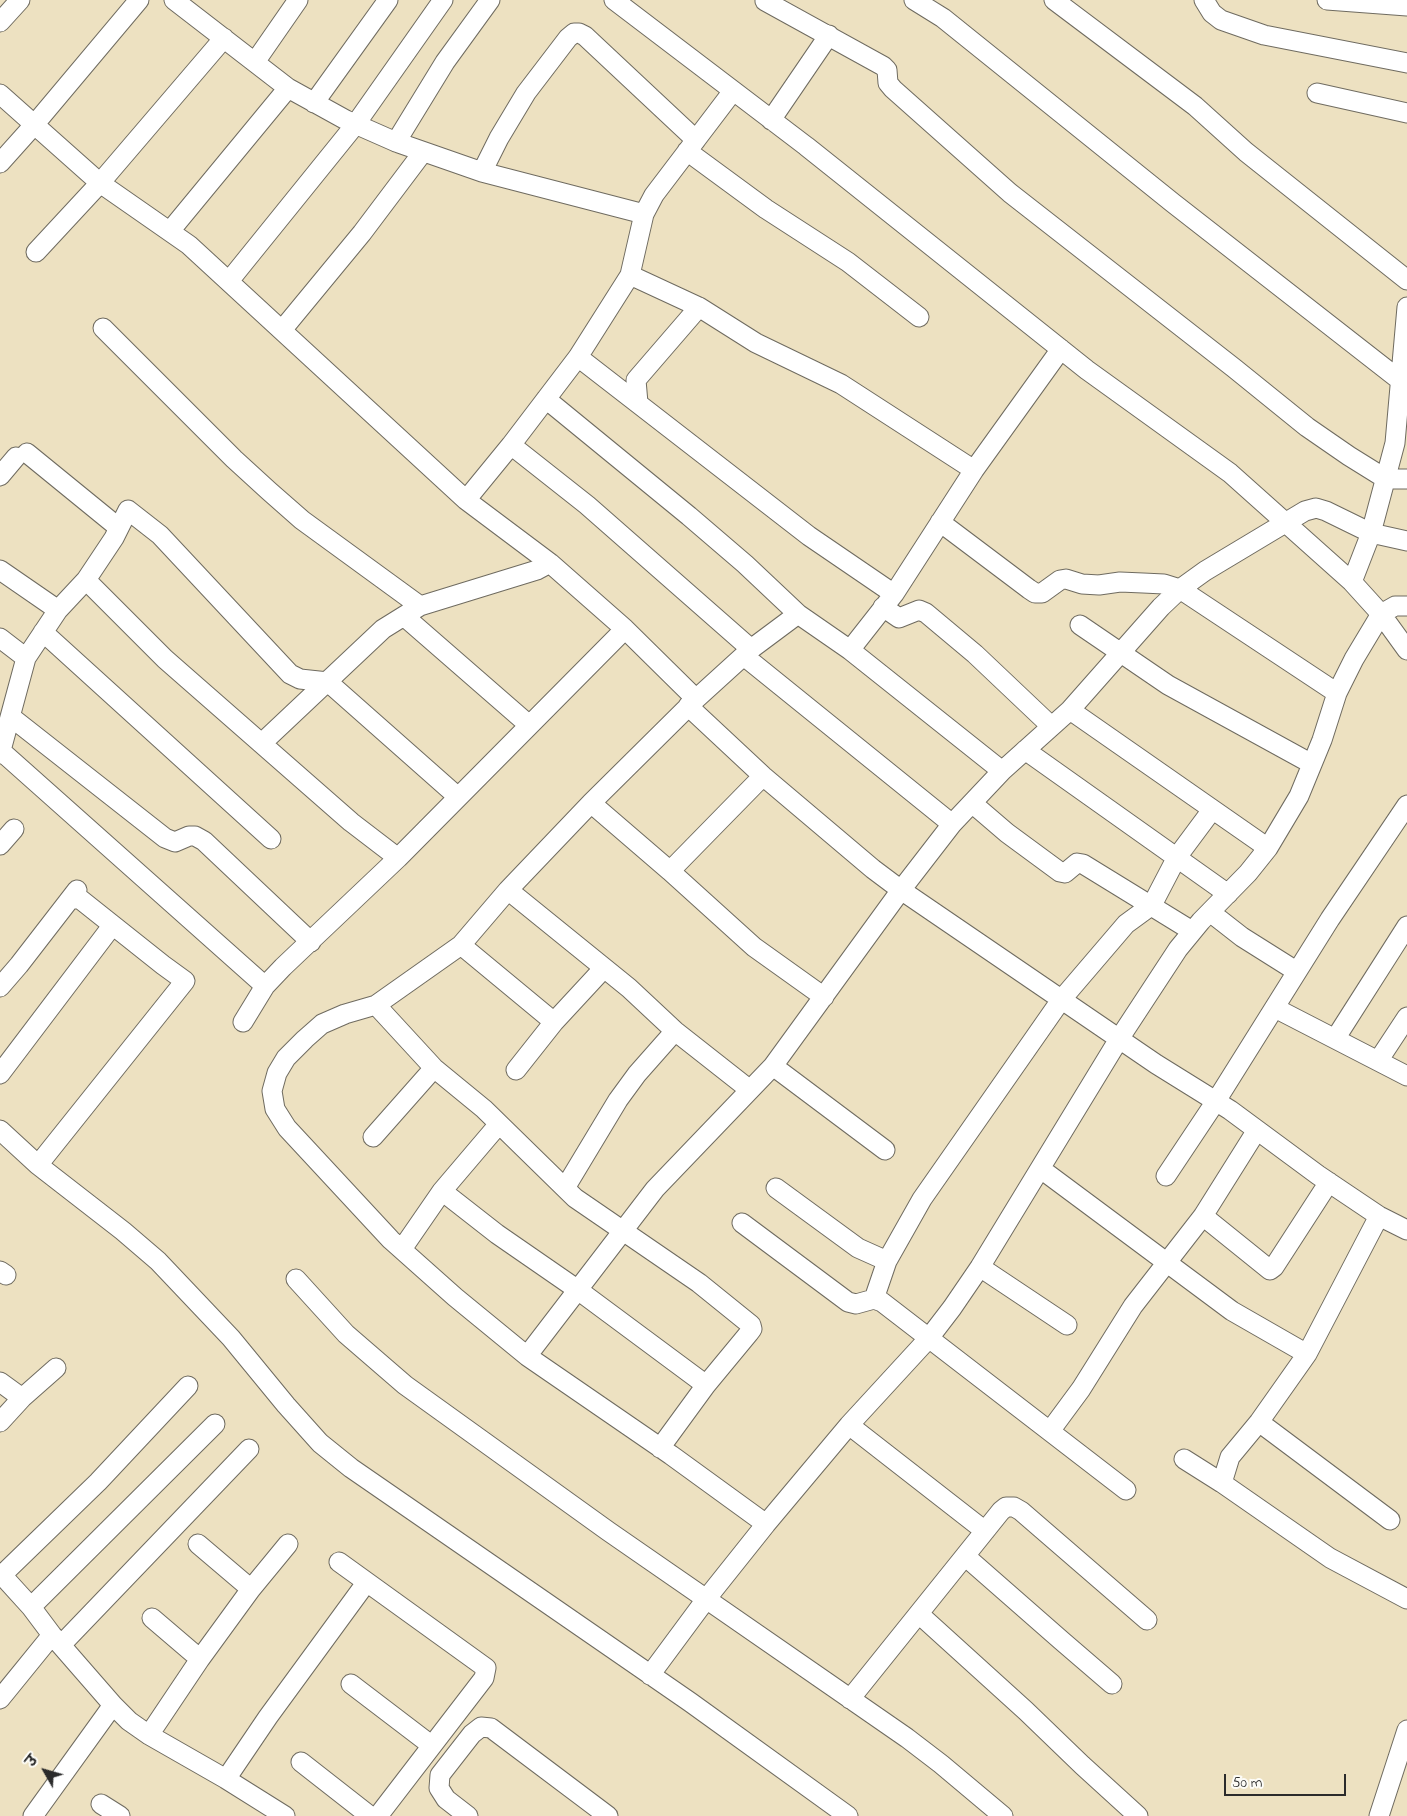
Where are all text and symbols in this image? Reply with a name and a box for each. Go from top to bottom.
north arrow [20,1746,70,1796]
text: उ [22,1751,44,1772]
scale bar [1227,1764,1350,1796]
text: 50 m [1232,1772,1262,1794]

